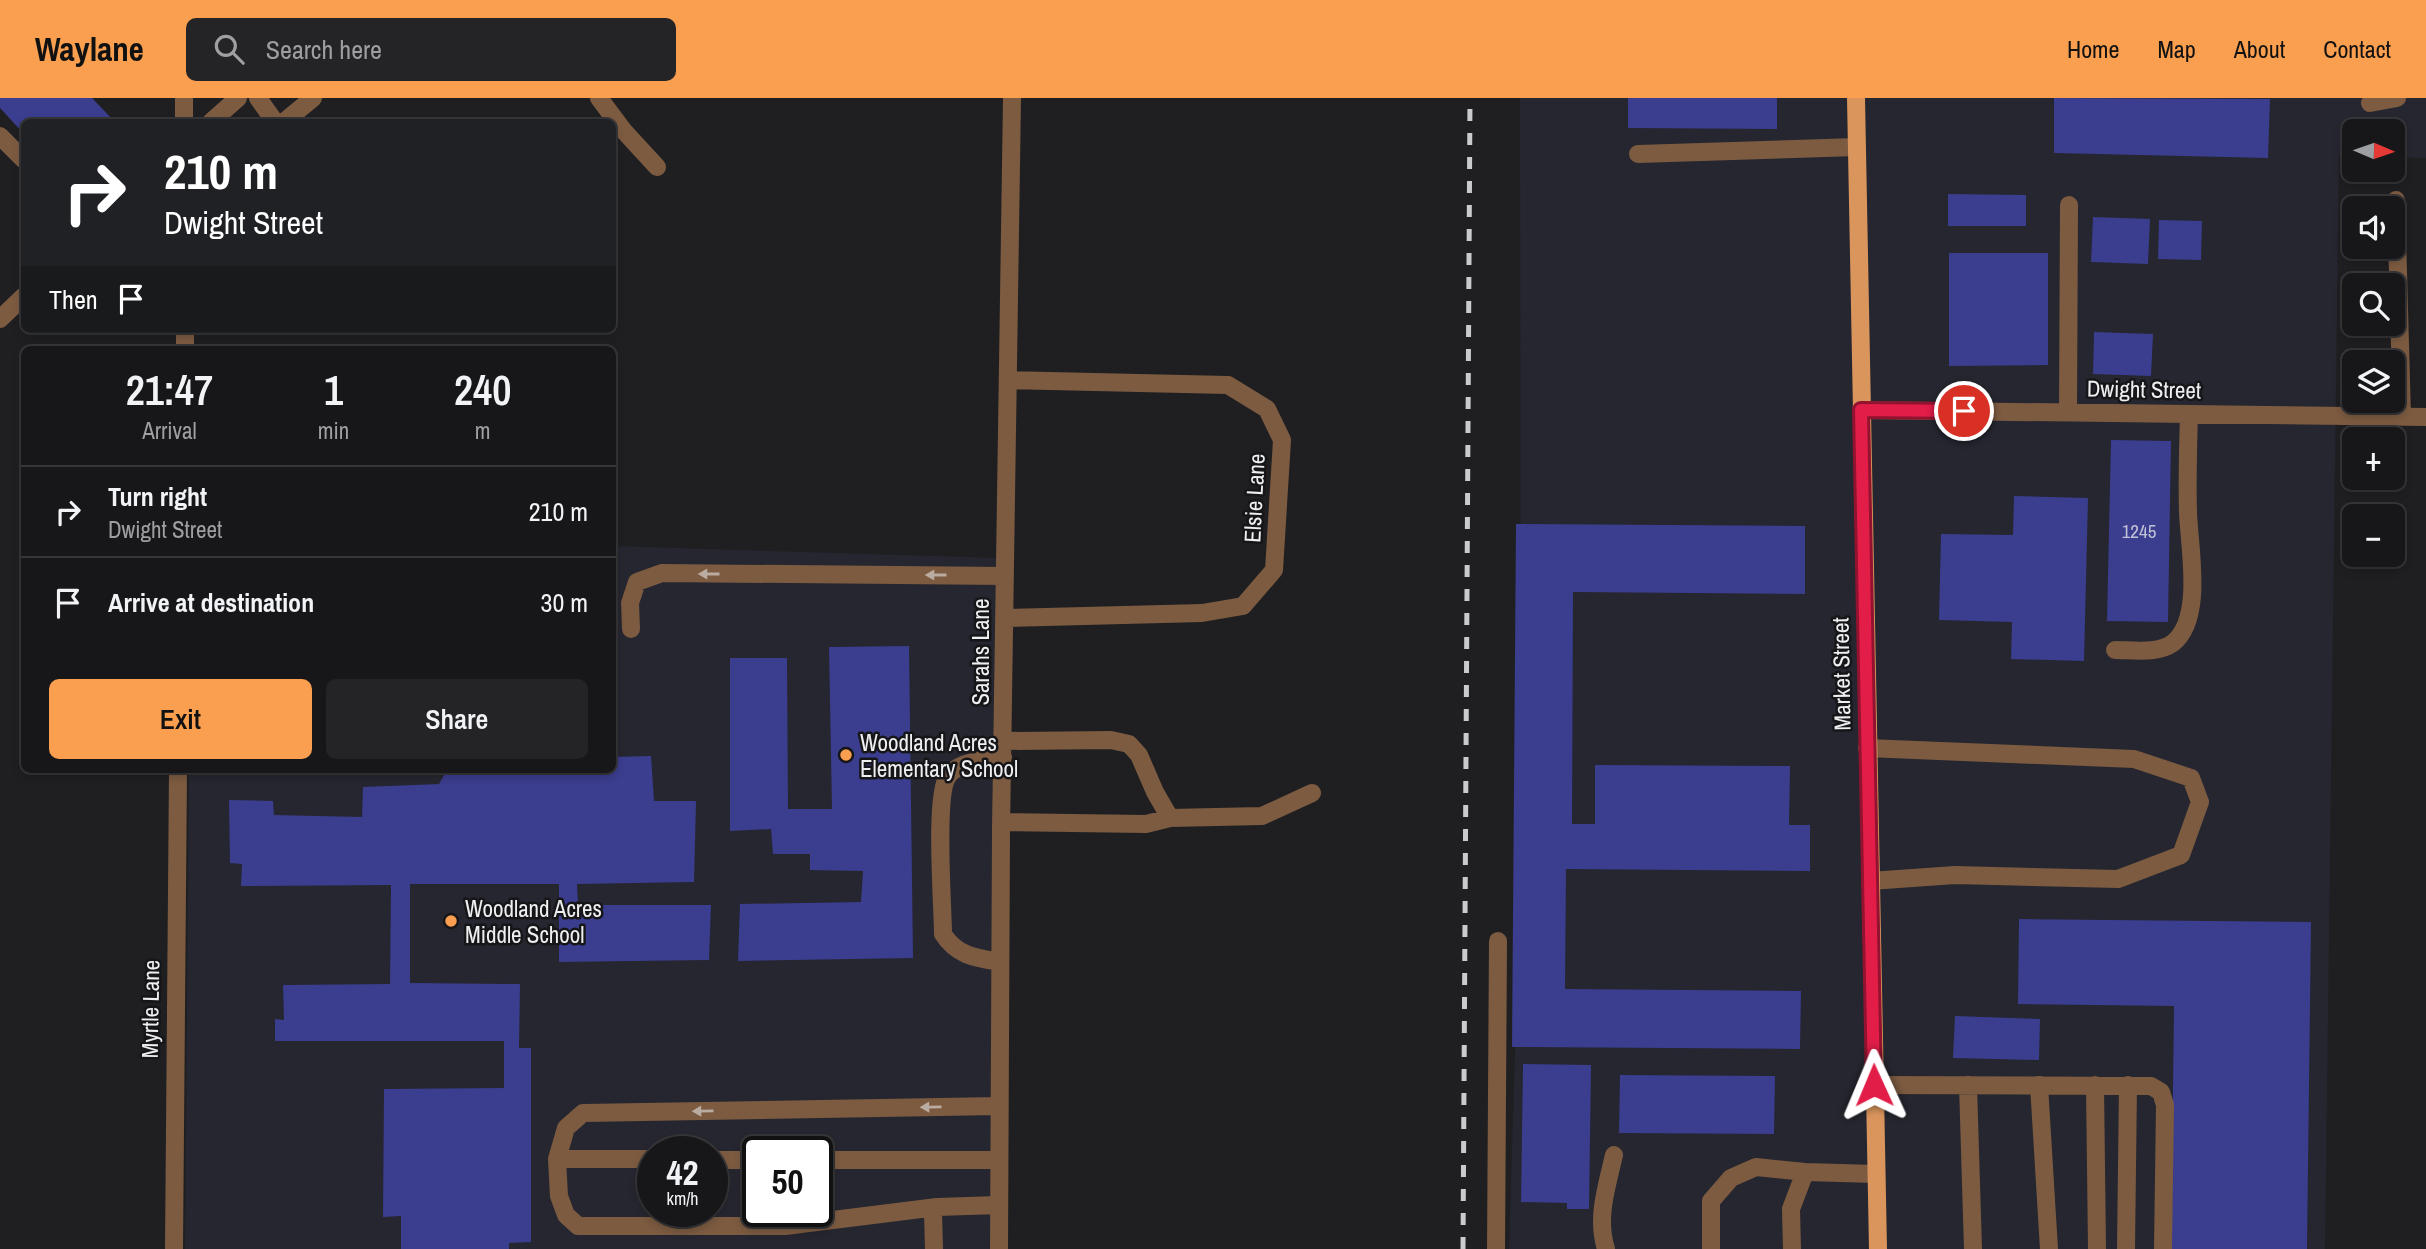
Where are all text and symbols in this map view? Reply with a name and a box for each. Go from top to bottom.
search box [186,18,676,81]
text: Waylane [35,27,144,71]
icon: search [210,30,248,68]
text: Search here [266,32,382,67]
text: Home [2067,33,2119,65]
text: Map [2157,33,2196,65]
text: About [2234,33,2285,65]
text: Contact [2323,33,2391,65]
north arrow [2342,119,2404,182]
map controls [2342,119,2405,567]
text: 210 m [164,138,278,204]
icon: right [49,147,140,238]
button: sound [2342,196,2405,259]
text: Dwight Street [164,201,323,244]
button: search [2342,273,2405,336]
icon: arrive [112,280,150,318]
text: Then [49,282,98,317]
button: layers [2342,350,2405,413]
text: 21:47 [126,362,213,418]
text: 1 [324,362,343,418]
text: 240 [454,362,511,418]
street label: Dwight Street [2087,373,2201,405]
pin [1934,381,1994,441]
icon: arrive [1945,392,1983,430]
text: Arrival [142,415,197,446]
text: min [318,415,349,446]
text: m [475,415,490,446]
button: + [2342,427,2405,490]
street label: Elsie Lane [1236,453,1272,543]
text: Turn right [108,479,207,514]
icon: right [49,493,87,531]
text: 210 m [529,494,588,529]
button: − [2342,504,2405,567]
text: Dwight Street [108,514,222,545]
house number: 1245 [2122,518,2157,544]
one-way arrow [698,568,720,579]
one-way arrow [925,569,947,581]
icon: arrive [49,584,87,622]
text: Arrive at destination [108,585,314,620]
text: 30 m [541,585,588,620]
street label: Sarahs Lane [965,599,996,705]
street label: Market Street [1825,617,1857,731]
button: Exit [49,679,312,759]
button: Share [326,679,588,759]
place label: Woodland Acres Elementary School [860,727,1018,784]
marker: Woodland Acres Elementary School [838,747,854,763]
place label: Woodland Acres Middle School [465,893,602,950]
marker: Woodland Acres Middle School [443,913,459,929]
street label: Myrtle Lane [134,959,166,1059]
position arrow [1837,1048,1911,1122]
one-way arrow [919,1101,941,1113]
one-way arrow [692,1105,714,1117]
speed limit sign: 50 [742,1136,833,1227]
text: 42 [667,1149,698,1196]
text: km/h [667,1186,699,1211]

